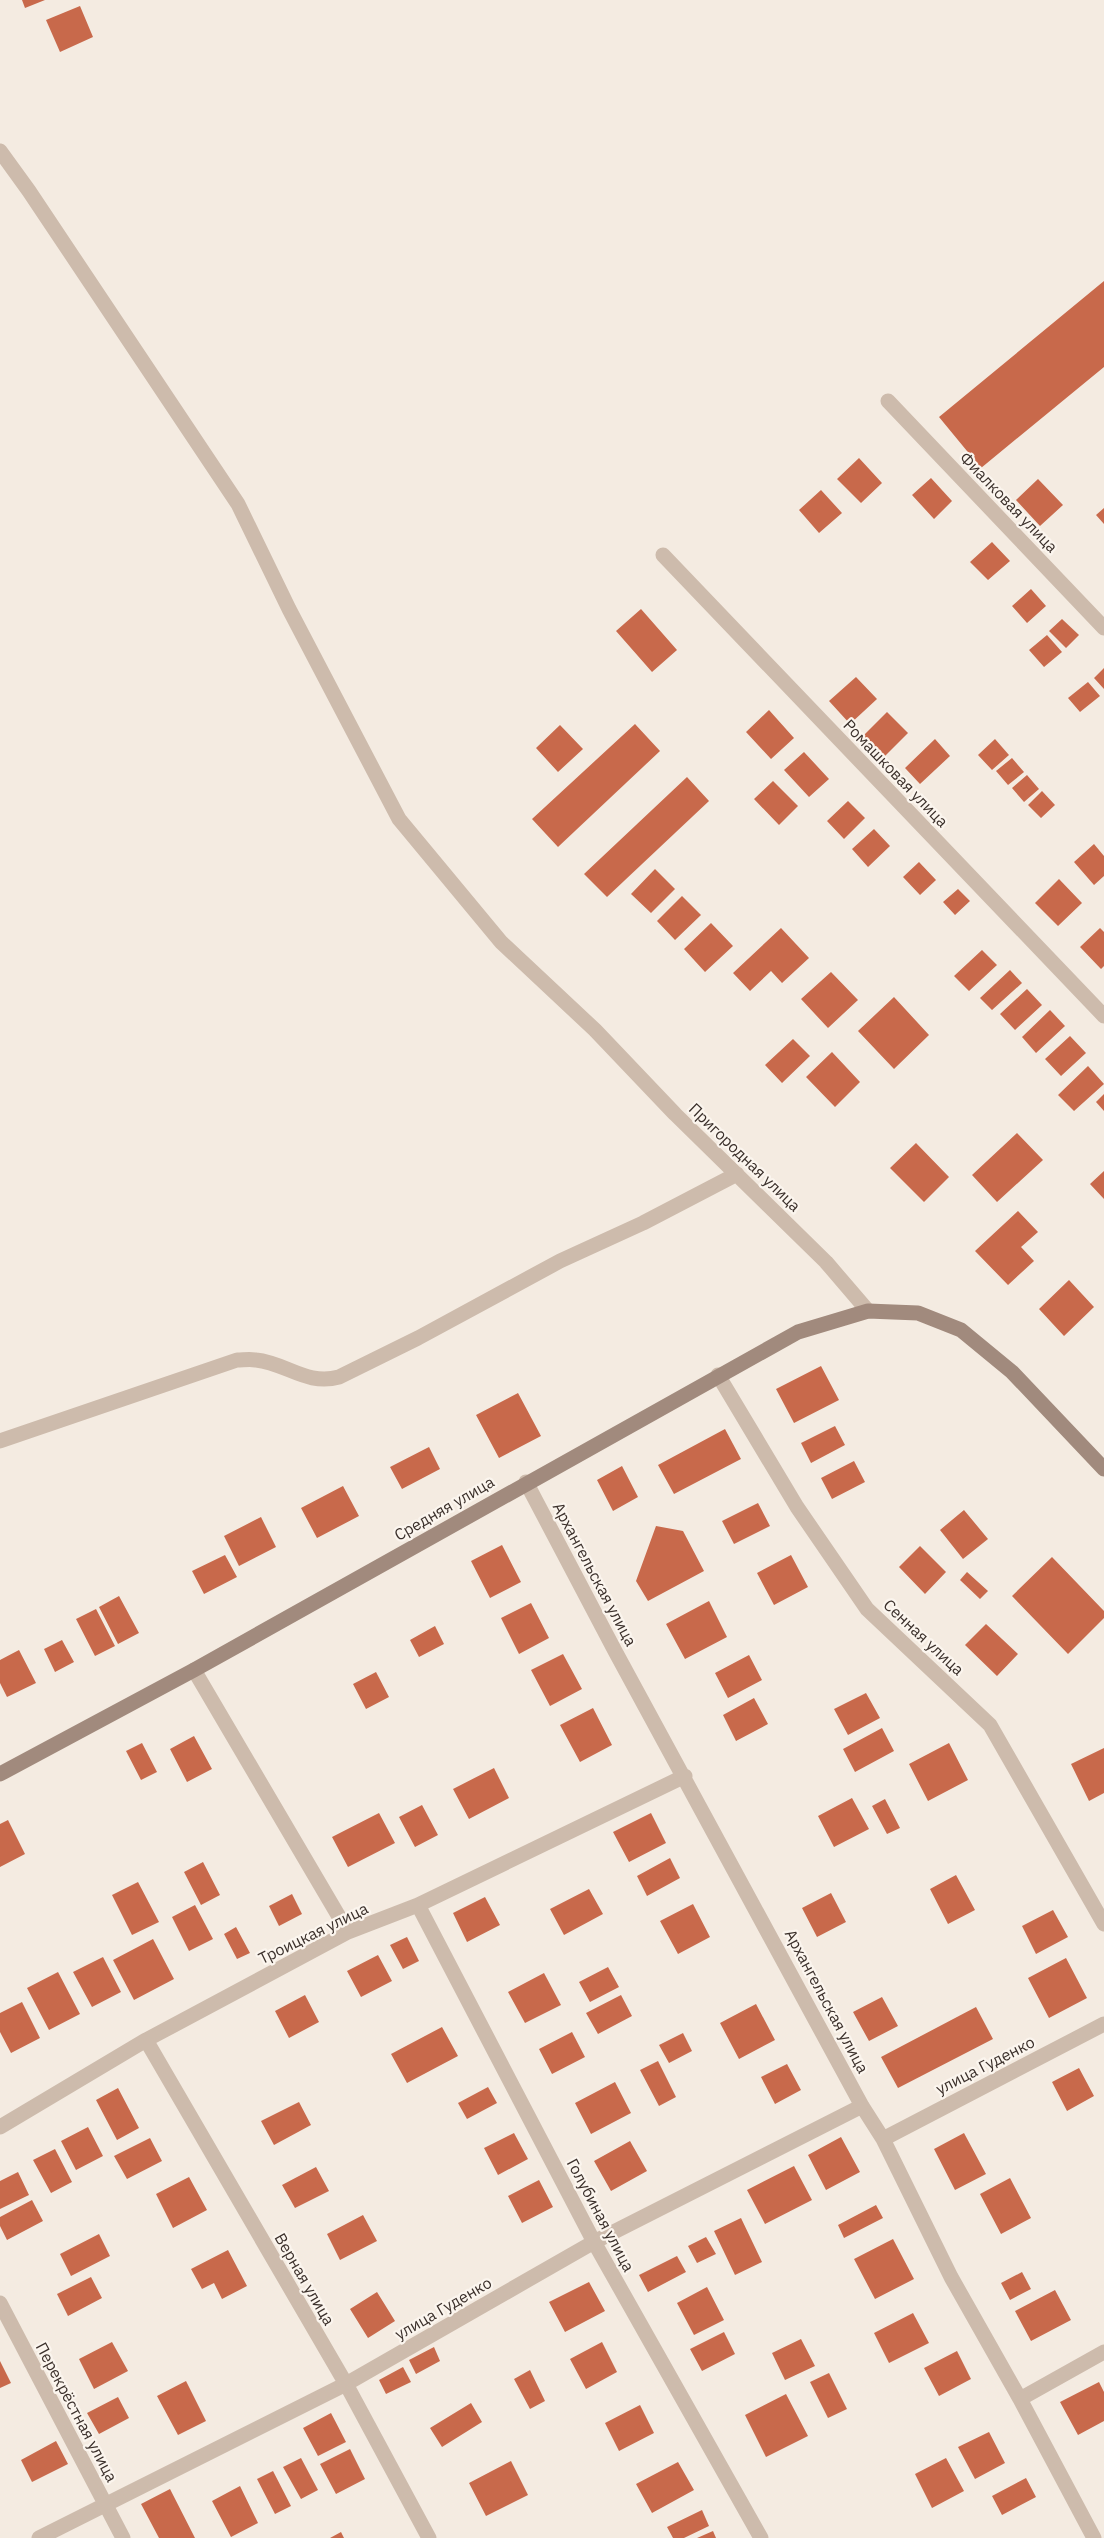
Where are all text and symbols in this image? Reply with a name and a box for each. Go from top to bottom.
street label: Фиалковая улица [956,447,1062,557]
street label: Ромашковая улица [839,715,953,831]
street label: Пригородная улица [685,1098,805,1216]
street label: Средняя улица [390,1471,498,1545]
street label: Архангельская улица [549,1499,642,1650]
street label: Сенная улица [880,1595,969,1680]
street label: Троицкая улица [255,1898,372,1968]
street label: Архангельская улица [781,1926,874,2077]
street label: улица Гуденко [932,2031,1038,2099]
street label: Голубиная улица [563,2155,639,2275]
street label: Верная улица [271,2229,340,2329]
street label: улица Гуденко [391,2272,495,2344]
street label: Перекрёстная улица [32,2339,122,2486]

